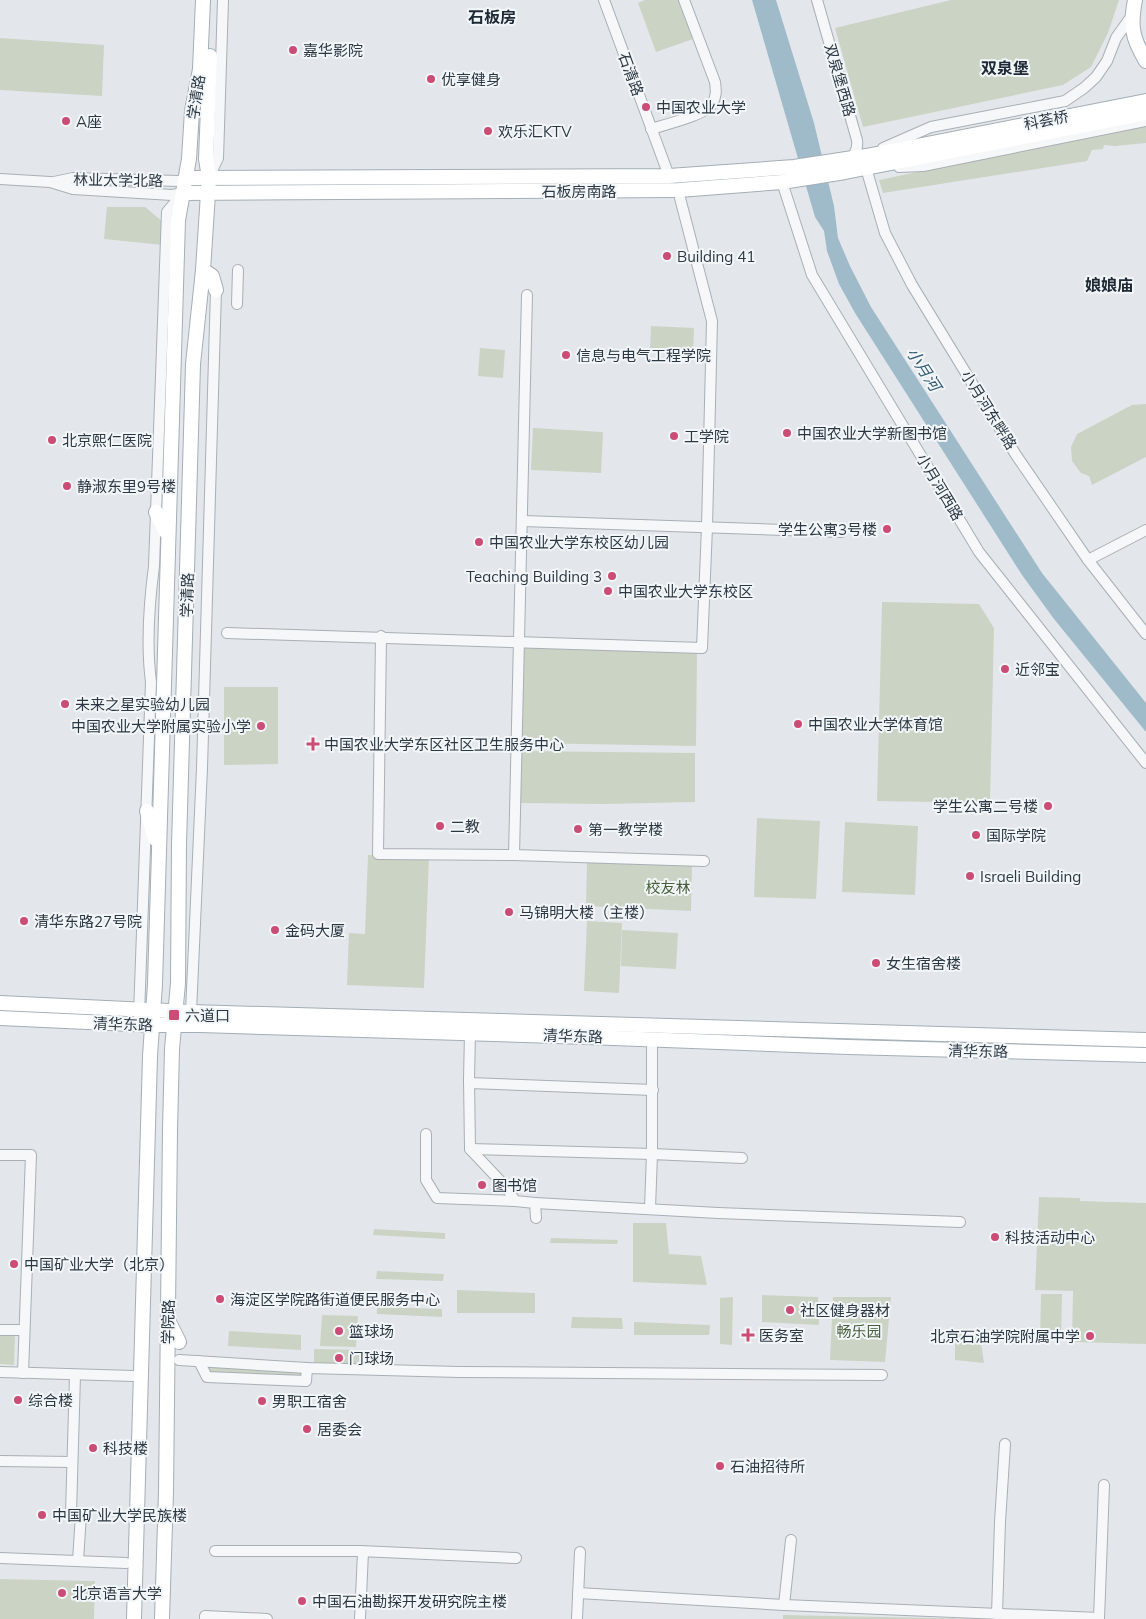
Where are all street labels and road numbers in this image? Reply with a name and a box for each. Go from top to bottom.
street label: 双泉堡西路 [821,41,859,119]
street label: 石清路 [614,50,648,98]
street label: 学清路 [183,73,209,121]
street label: 科荟桥 [1022,106,1070,134]
street label: 林业大学北路 [73,170,163,190]
street label: 石板房南路 [541,182,617,201]
street label: 小月河东畔路 [957,367,1021,453]
street label: 小月河西路 [913,450,967,524]
street label: 学清路 [177,572,197,618]
street label: 清华东路 [93,1013,153,1035]
street label: 清华东路 [543,1025,603,1047]
street label: 清华东路 [948,1041,1008,1061]
street label: 学院路 [158,1299,178,1345]

